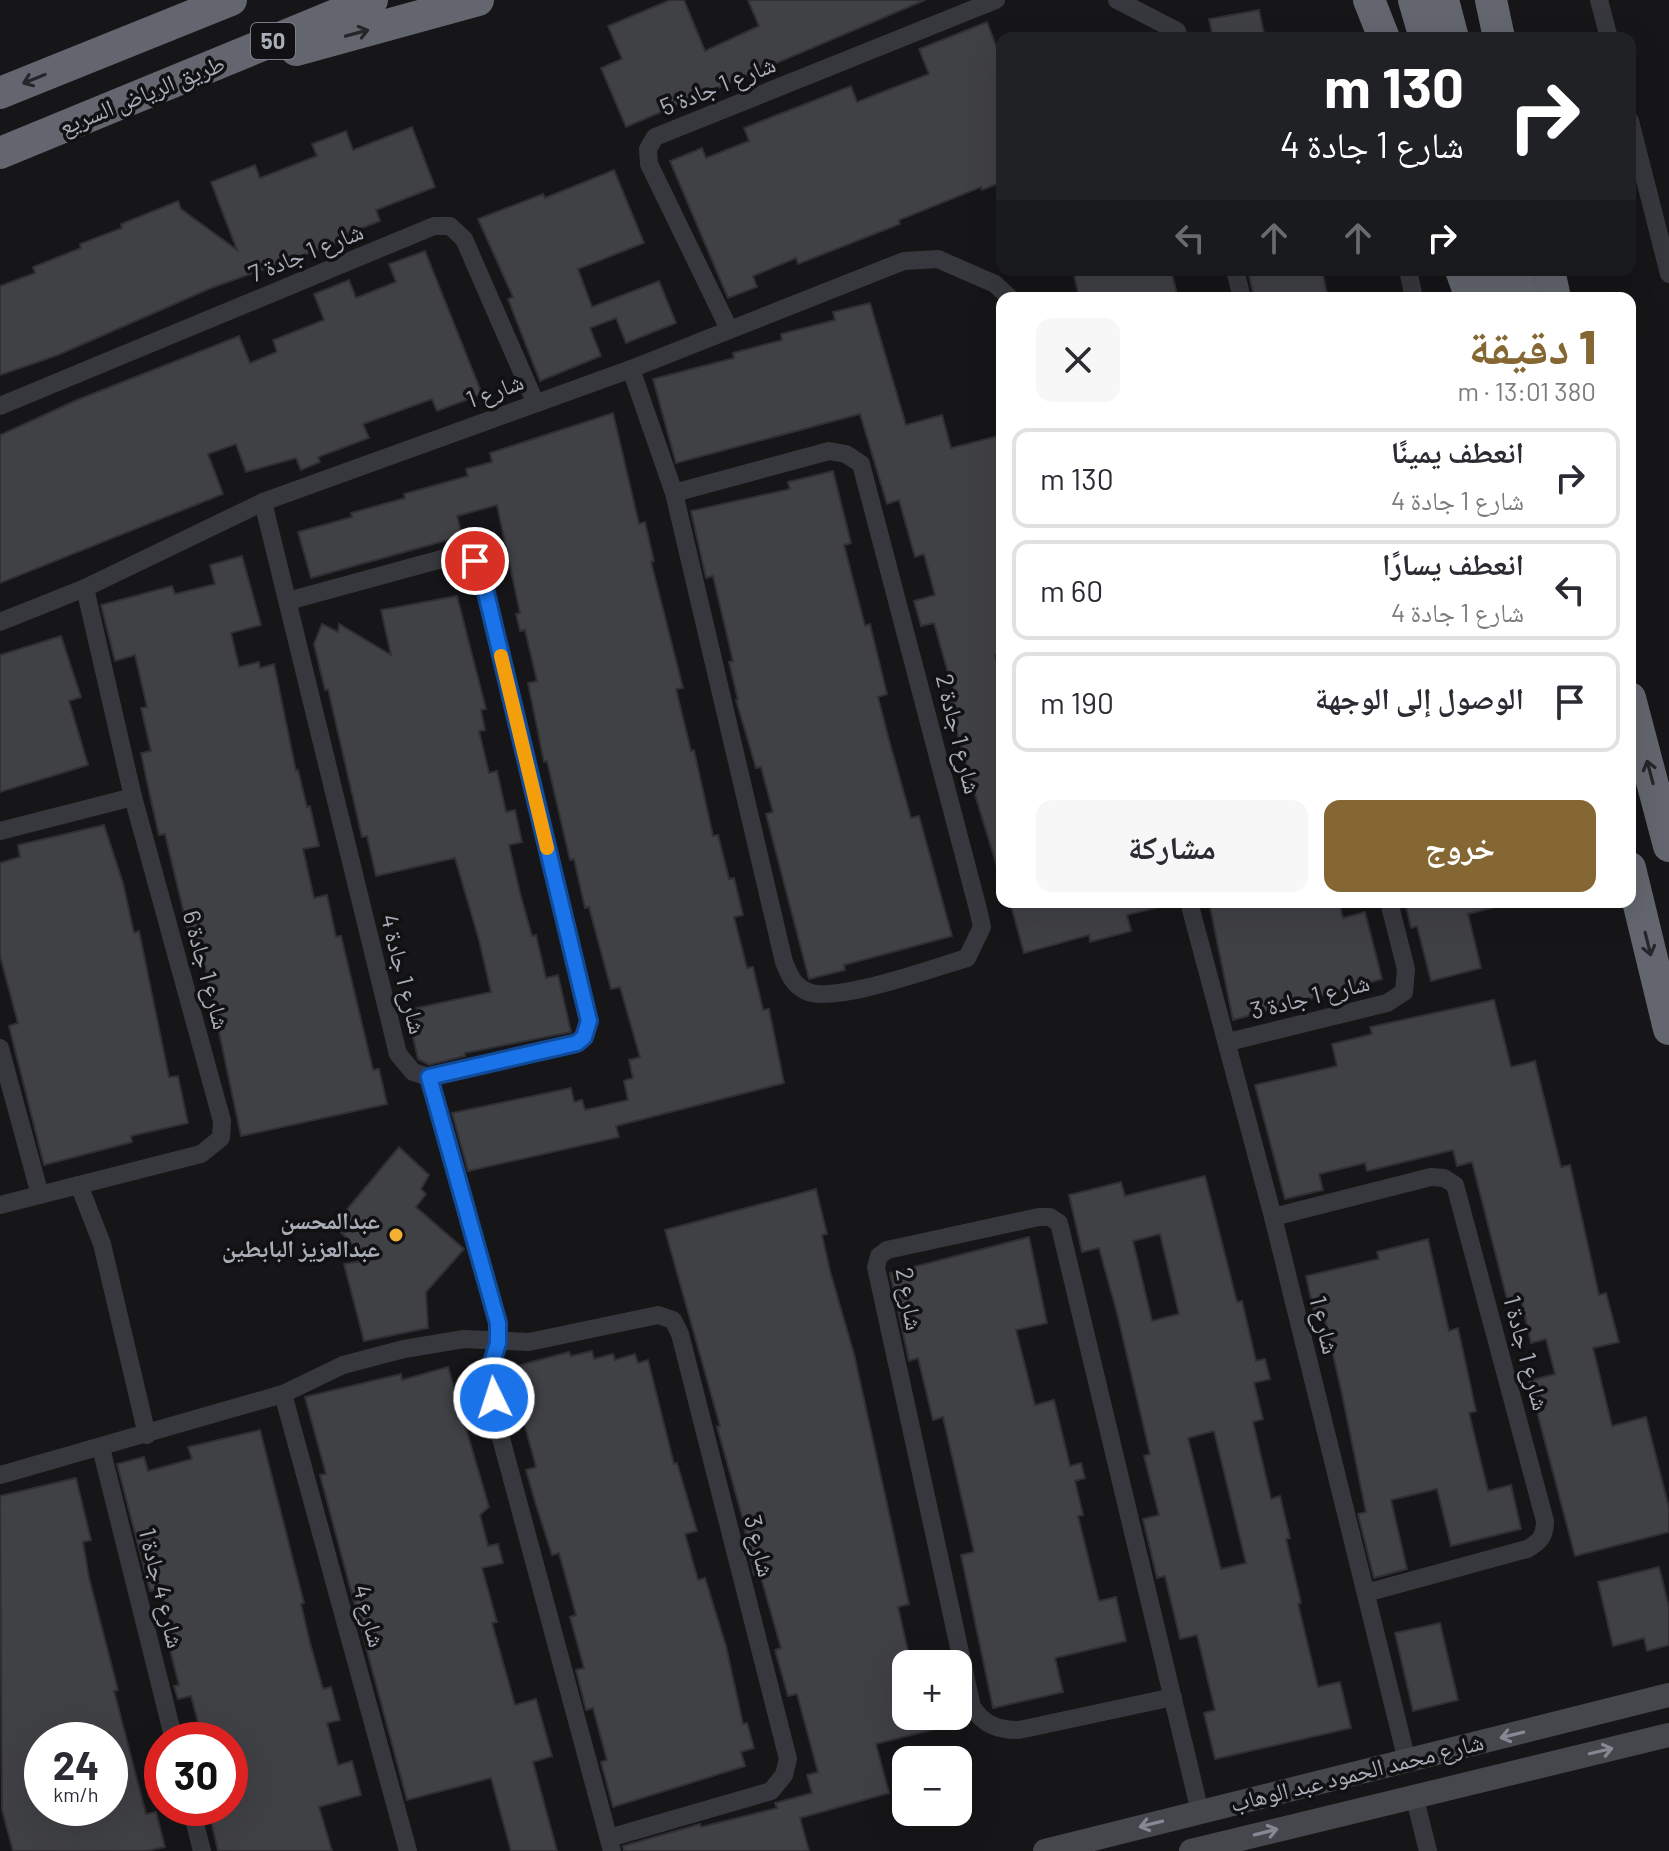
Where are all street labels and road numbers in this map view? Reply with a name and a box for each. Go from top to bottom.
road number: 50 [251,23,295,59]
street label: طريق الرياض السريع [54,47,229,142]
street label: شارع 1 جادة 5 [656,48,780,123]
street label: شارع 1 جادة 7 [244,216,368,290]
street label: شارع 1 [462,366,528,415]
street label: شارع 1 جادة 2 [929,671,988,797]
street label: شارع 1 جادة 6 [176,907,237,1033]
street label: شارع 1 جادة 4 [374,911,433,1037]
street label: شارع 1 جادة 3 [1247,967,1373,1026]
street label: شارع 2 [889,1265,930,1333]
street label: شارع 1 جادة 1 [1496,1292,1557,1414]
street label: شارع 1 [1302,1293,1347,1357]
street label: شارع 3 [737,1512,782,1580]
street label: شارع 4 جادة 1 [132,1525,191,1651]
street label: شارع 4 [346,1581,393,1651]
street label: شارع محمد الحمود عبد الوهاب [1227,1726,1487,1819]

